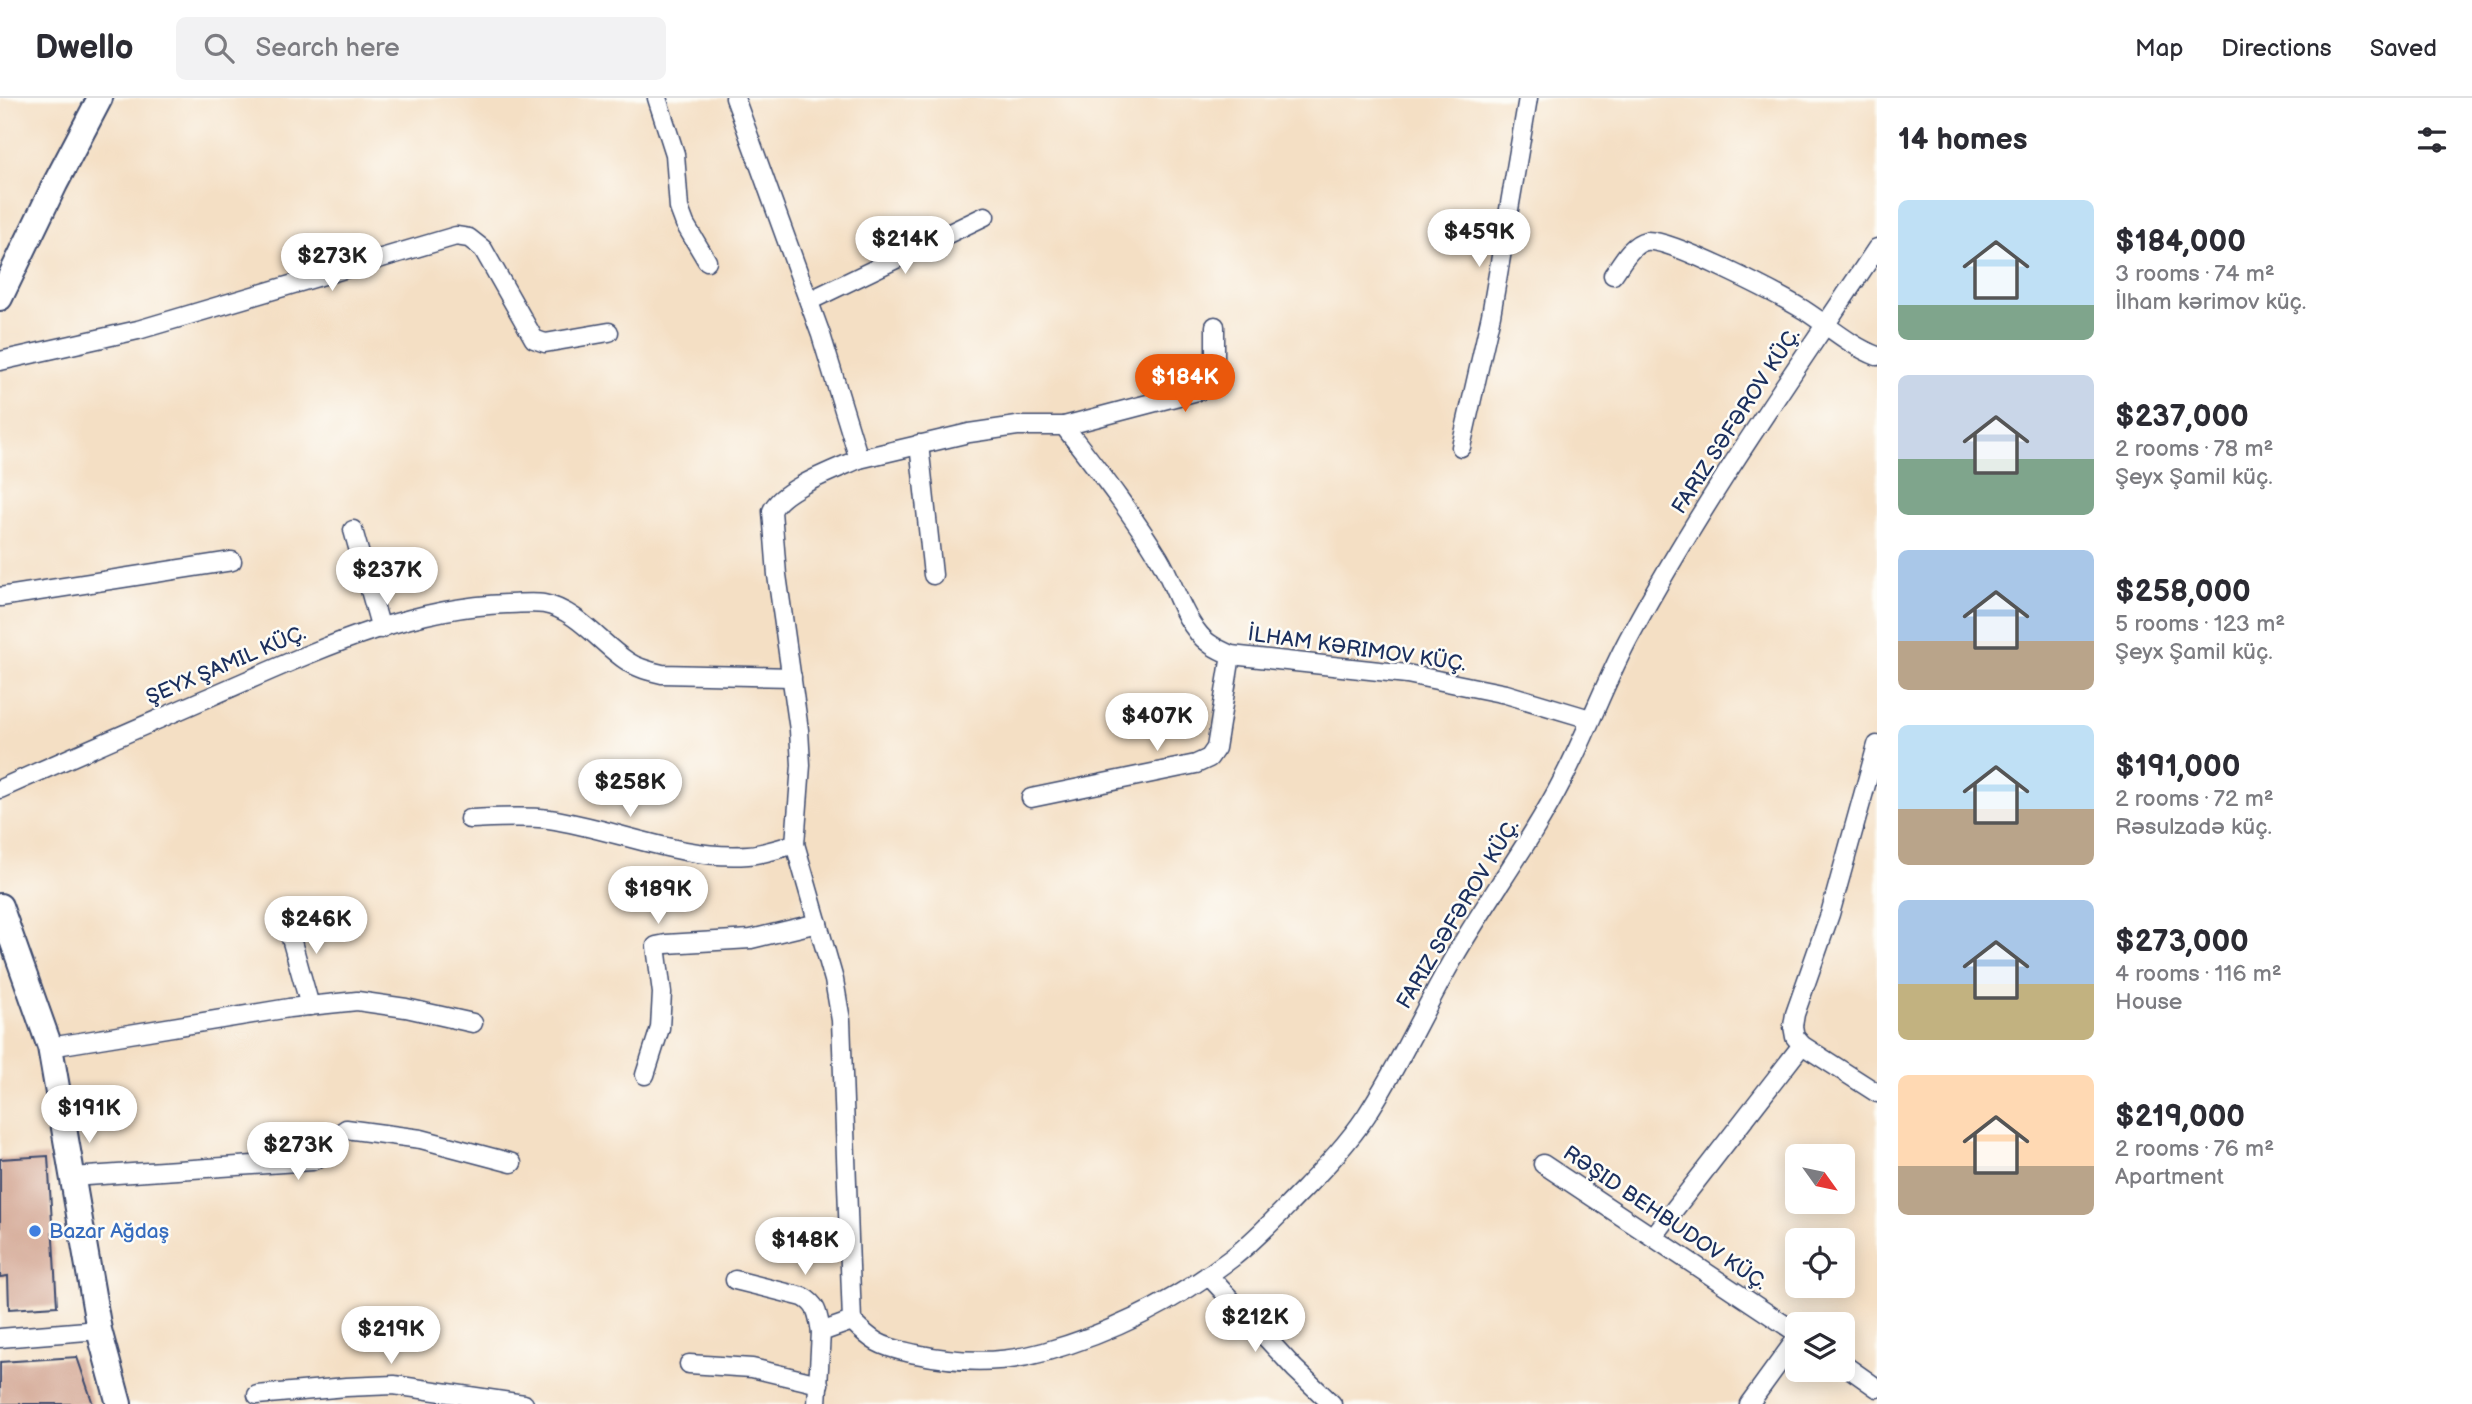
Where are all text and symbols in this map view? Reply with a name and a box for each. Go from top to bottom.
search box [176,17,666,80]
text: Dwello [35,28,134,68]
icon: search [200,29,238,67]
text: Search here [256,33,400,64]
text: Map [2135,34,2183,63]
text: Directions [2221,34,2332,63]
text: Saved [2370,34,2437,63]
icon: filters [2413,121,2451,159]
text: 14 homes [1898,122,2027,158]
pin: $459K [1430,209,1528,269]
pin: $214K [856,216,954,276]
text: $459K [1443,218,1515,246]
text: $184,000 [2115,224,2246,260]
text: $214K [871,225,939,253]
icon: home [1954,228,2038,312]
pin: $273K [283,234,381,293]
text: $273K [297,242,367,270]
text: 3 rooms · 74 m² [2115,260,2275,288]
text: İlham kərimov küç. [2115,288,2306,316]
street label: FARIZ SƏFƏROV KÜÇ. [1667,323,1805,519]
pin: $184K [1136,354,1234,414]
text: $184K [1151,363,1219,391]
text: $237,000 [2115,399,2249,435]
icon: home [1954,403,2038,487]
text: 2 rooms · 78 m² [2115,435,2273,463]
text: Şeyx Şamil küç. [2115,463,2273,491]
pin: $237K [338,547,436,607]
text: $237K [352,556,422,584]
text: $258,000 [2115,574,2251,610]
icon: home [1954,578,2038,662]
text: 5 rooms · 123 m² [2115,610,2285,638]
street label: ŞEYX ŞAMIL KÜÇ. [142,620,310,710]
street label: İLHAM KƏRIMOV KÜÇ. [1246,621,1468,677]
text: Şeyx Şamil küç. [2115,638,2273,666]
pin: $407K [1108,694,1206,753]
text: $407K [1121,702,1193,730]
text: $191,000 [2115,749,2240,785]
icon: home [1954,753,2038,837]
pin: $258K [581,760,679,819]
text: $258K [594,768,666,796]
text: 2 rooms · 72 m² [2115,785,2274,813]
text: Rəsulzadə küç. [2115,813,2272,841]
street label: FARIZ SƏFƏROV KÜÇ. [1392,815,1524,1013]
pin: $189K [609,866,707,926]
text: $189K [624,875,692,903]
pin: $246K [267,896,365,956]
text: $246K [280,905,352,933]
text: $273,000 [2115,924,2249,960]
icon: home [1954,928,2038,1012]
text: 4 rooms · 116 m² [2115,960,2282,988]
text: House [2115,988,2182,1016]
pin: $191K [40,1086,138,1145]
text: $191K [57,1094,121,1122]
text: $219,000 [2115,1099,2245,1135]
icon: home [1954,1103,2038,1187]
pin: $273K [249,1122,347,1182]
text: $273K [263,1131,333,1159]
text: 2 rooms · 76 m² [2115,1135,2274,1163]
street label: RƏŞID BEHBUDOV KÜÇ. [1558,1140,1772,1296]
north arrow [1785,1144,1855,1214]
map controls [1785,1144,1855,1382]
text: Apartment [2115,1163,2224,1191]
pin: $148K [756,1218,854,1277]
place label: Bazar Ağdaş [49,1219,169,1244]
marker: Bazar Ağdaş [27,1223,43,1239]
text: $148K [771,1226,839,1254]
button: locate [1785,1228,1855,1298]
pin: $212K [1206,1294,1304,1354]
text: $212K [1221,1303,1289,1331]
pin: $219K [342,1306,440,1366]
button: layers [1785,1312,1855,1382]
text: $219K [357,1315,425,1343]

